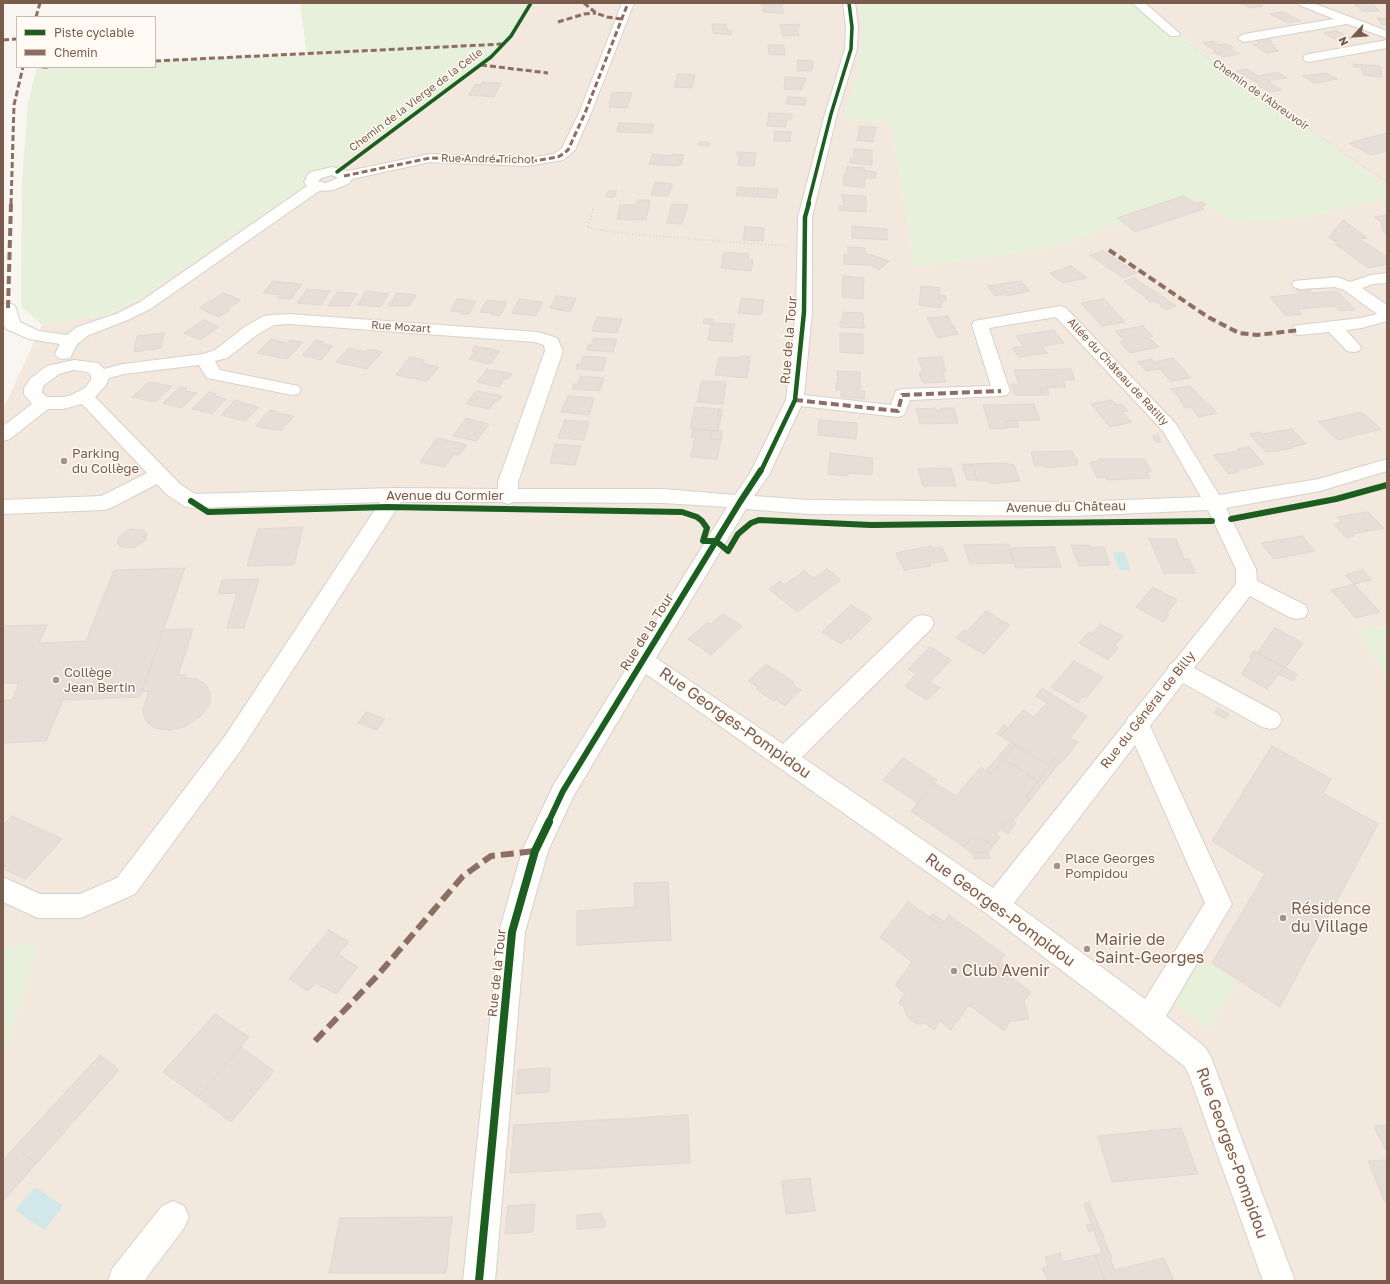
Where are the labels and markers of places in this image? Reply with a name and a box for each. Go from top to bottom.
place label: Parking du Collège [72,446,139,477]
marker: Parking du Collège [59,456,69,466]
place label: Collège Jean Bertin [64,665,136,696]
marker: Collège Jean Bertin [51,675,61,685]
place label: Place Georges Pompidou [1065,851,1155,882]
marker: Place Georges Pompidou [1052,861,1062,871]
place label: Résidence du Village [1291,899,1371,937]
marker: Résidence du Village [1278,913,1288,923]
place label: Mairie de Saint-Georges [1095,930,1204,968]
marker: Mairie de Saint-Georges [1082,944,1092,954]
place label: Club Avenir [962,961,1050,981]
marker: Club Avenir [949,966,959,976]

